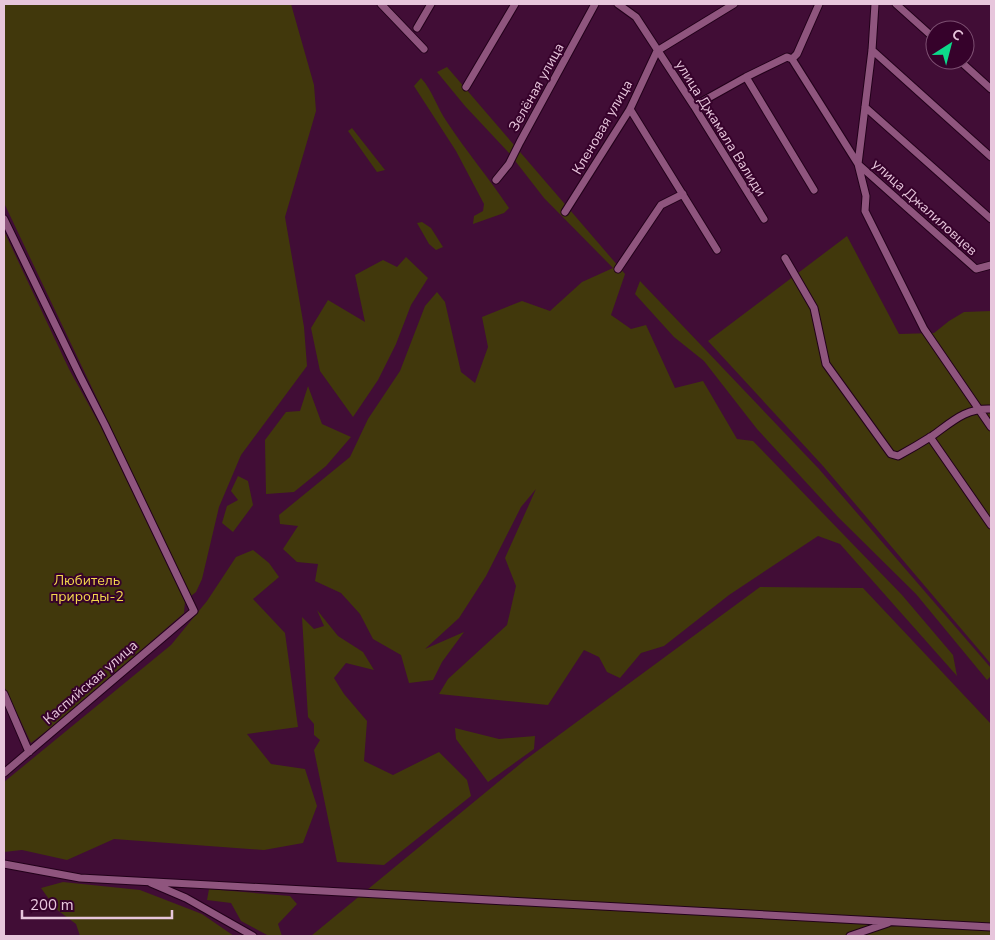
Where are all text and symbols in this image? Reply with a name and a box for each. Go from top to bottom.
north arrow [925,20,975,70]
text: С [948,24,967,46]
street label: Зелёная улица [504,40,569,135]
street label: улица Джамала Валиди [671,56,770,200]
street label: Кленовая улица [568,77,637,178]
street label: улица Джалиловцев [868,155,982,260]
park label: Любитель природы-2 [50,571,124,606]
street label: Каспийская улица [39,636,142,729]
scale bar [22,888,172,920]
text: 200 m [30,895,74,915]

